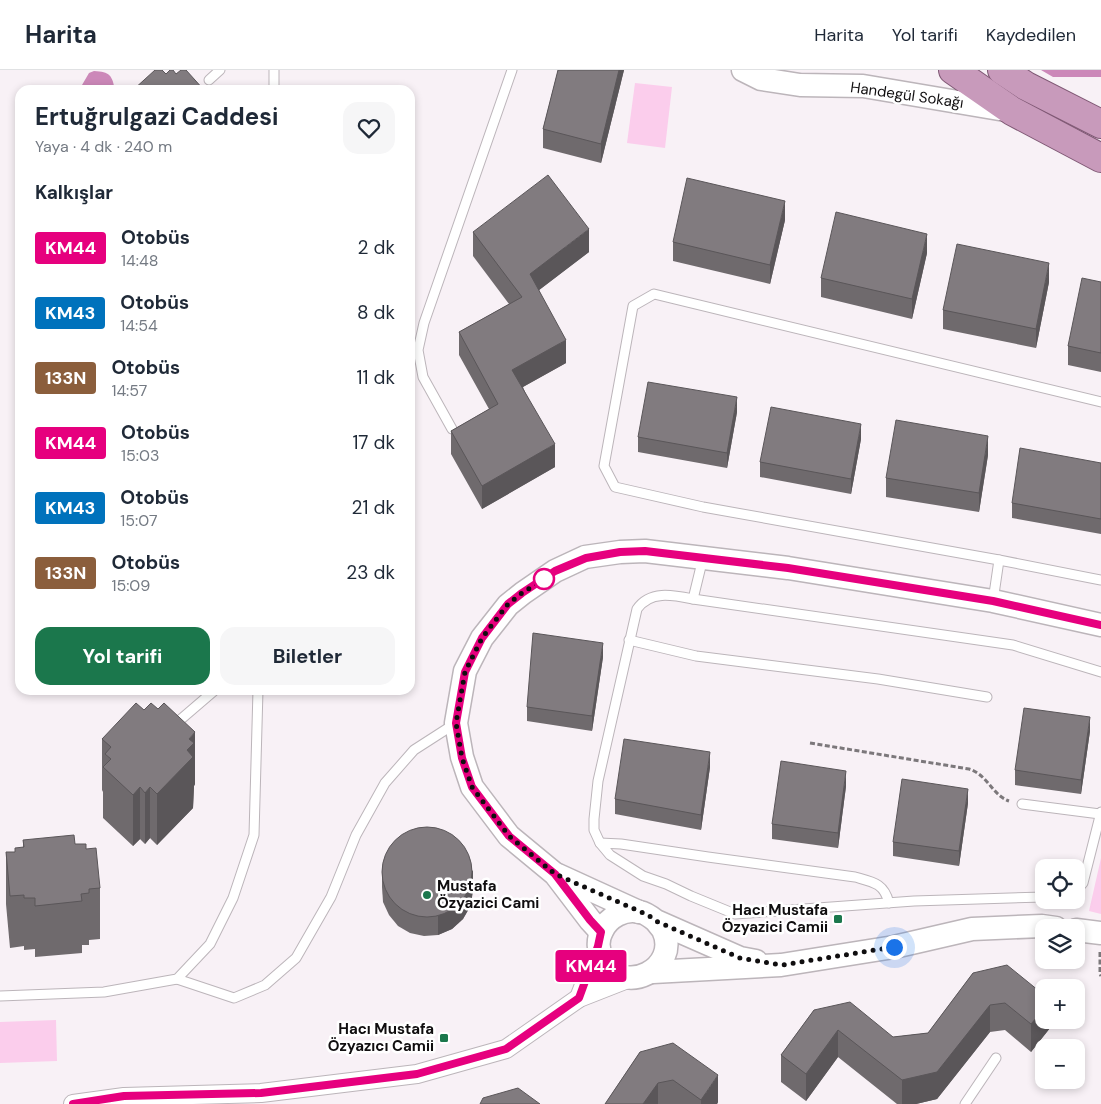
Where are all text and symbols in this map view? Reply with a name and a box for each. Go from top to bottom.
text: Harita [25,19,97,50]
text: Harita [814,23,864,47]
text: Yol tarifi [892,23,958,47]
text: Kaydedilen [986,23,1076,47]
street label: Handegül Sokağı [849,77,965,113]
text: Ertuğrulgazi Caddesi [35,101,278,132]
button: heart [343,102,395,154]
text: Yaya · 4 dk · 240 m [35,136,172,157]
text: Kalkışlar [35,180,113,205]
text: Otobüs [121,225,190,250]
text: 2 dk [358,235,395,260]
text: KM44 [45,236,96,260]
text: 14:48 [121,250,159,271]
text: Otobüs [120,290,189,315]
text: 8 dk [357,300,395,325]
text: KM43 [45,301,95,325]
text: 14:54 [120,315,158,336]
text: Otobüs [111,355,180,380]
text: 11 dk [357,365,395,390]
text: 133N [45,366,86,390]
text: 14:57 [111,380,147,401]
text: Otobüs [121,420,190,445]
text: 17 dk [352,430,395,455]
text: KM44 [45,431,96,455]
text: 15:03 [121,445,160,466]
text: Otobüs [120,485,189,510]
text: 21 dk [352,495,395,520]
text: KM43 [45,496,95,520]
text: 15:07 [120,510,158,531]
text: Otobüs [111,550,180,575]
text: 23 dk [346,560,395,585]
text: 133N [45,561,86,585]
unlabelled marker [533,568,555,590]
text: 15:09 [111,575,150,596]
button: Yol tarifi [35,627,210,685]
button: Biletler [220,627,395,685]
map controls [1035,859,1085,1089]
button: locate [1035,859,1085,909]
place label: Mustafa Özyazici Cami [437,876,539,913]
marker: Mustafa Özyazici Cami [421,889,433,901]
place label: Hacı Mustafa Özyazici Camii [722,900,828,937]
marker: Hacı Mustafa Özyazici Camii [832,913,844,925]
button: layers [1035,919,1085,969]
your location [882,935,907,960]
line badge: KM44 [556,950,626,982]
text: KM44 [565,954,617,978]
button: + [1035,979,1085,1029]
place label: Hacı Mustafa Özyazıcı Camii [328,1019,434,1056]
marker: Hacı Mustafa Özyazıcı Camii [438,1032,450,1044]
button: − [1035,1039,1085,1089]

